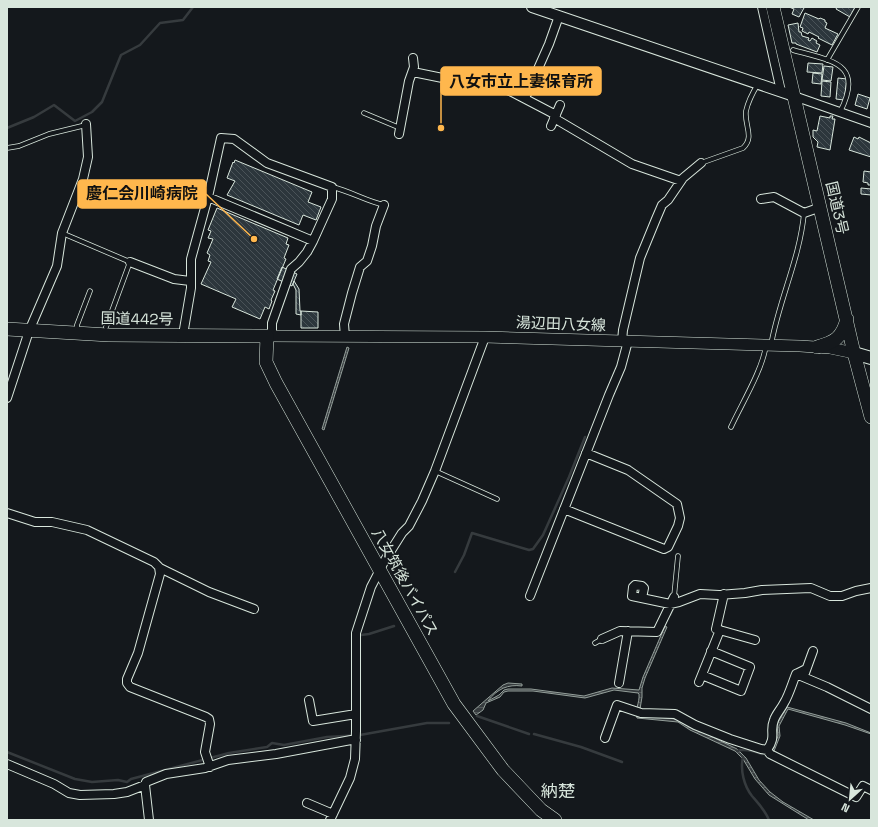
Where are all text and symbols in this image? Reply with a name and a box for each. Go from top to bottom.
callout: 八女市立上妻保育所 [441,67,601,95]
text: 八女市立上妻保育所 [449,71,593,92]
street label: 国道3号 [822,179,853,236]
callout: 慶仁会川崎病院 [78,180,206,208]
text: 慶仁会川崎病院 [86,183,198,204]
street label: 国道442号 [100,308,174,329]
street label: 湯辺田八女線 [516,312,606,335]
street label: 八女筑後バイパス [368,525,443,639]
north arrow [830,779,870,819]
district label: 納楚 [541,780,575,802]
text: N [839,800,852,816]

